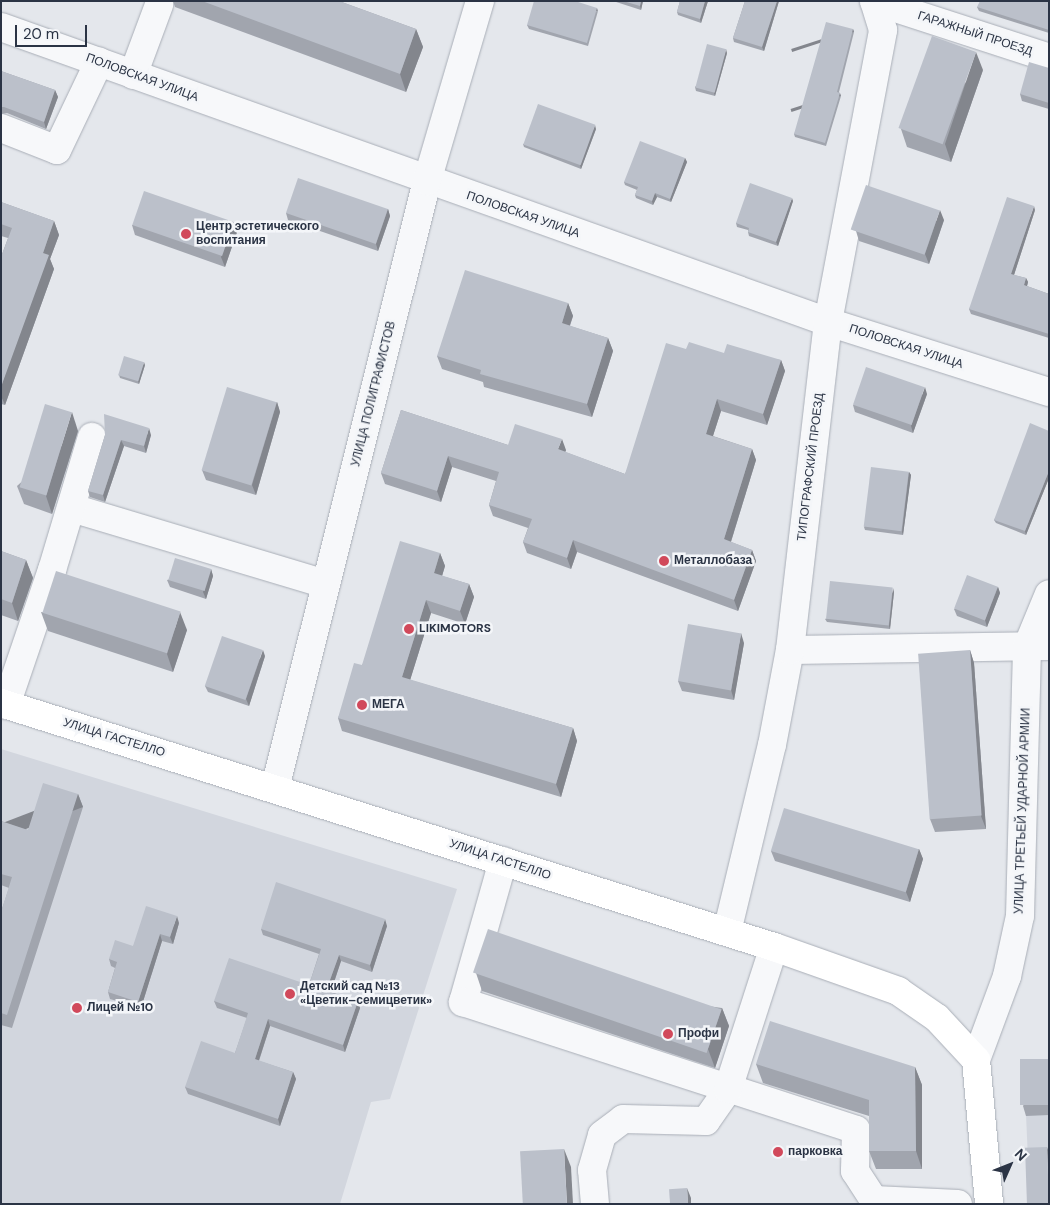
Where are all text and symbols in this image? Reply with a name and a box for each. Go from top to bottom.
street label: ГАРАЖНЫЙ ПРОЕЗД [916,9,1034,59]
scale bar [18,15,90,47]
text: 20 m [23,24,59,44]
street label: ПОЛОВСКАЯ УЛИЦА [84,51,200,105]
street label: ПОЛОВСКАЯ УЛИЦА [465,189,581,241]
place label: Центр эстетического воспитания [196,220,319,248]
marker: Центр эстетического воспитания [180,228,192,240]
street label: УЛИЦА ПОЛИГРАФИСТОВ [349,320,399,468]
street label: ПОЛОВСКАЯ УЛИЦА [847,322,965,372]
street label: ТИПОГРАФСКИЙ ПРОЕЗД [795,392,827,542]
place label: Металлобаза [674,554,752,568]
marker: Металлобаза [658,555,670,567]
place label: LIKIMOTORS [419,622,491,636]
marker: LIKIMOTORS [403,623,415,635]
place label: МЕГА [372,698,405,712]
marker: МЕГА [356,699,368,711]
street label: УЛИЦА ТРЕТЬЕЙ УДАРНОЙ АРМИИ [1012,708,1034,914]
street label: УЛИЦА ГАСТЕЛЛО [61,716,167,760]
street label: УЛИЦА ГАСТЕЛЛО [447,837,553,883]
place label: Детский сад №13 «Цветик–семицветик» [300,980,432,1008]
marker: Детский сад №13 «Цветик–семицветик» [284,988,296,1000]
place label: Лицей №10 [87,1001,153,1015]
marker: Лицей №10 [71,1002,83,1014]
place label: Профи [678,1027,719,1041]
marker: Профи [662,1028,674,1040]
north arrow [985,1140,1035,1190]
place label: парковка [788,1145,842,1159]
text: N [1011,1145,1031,1165]
marker: парковка [772,1146,784,1158]

